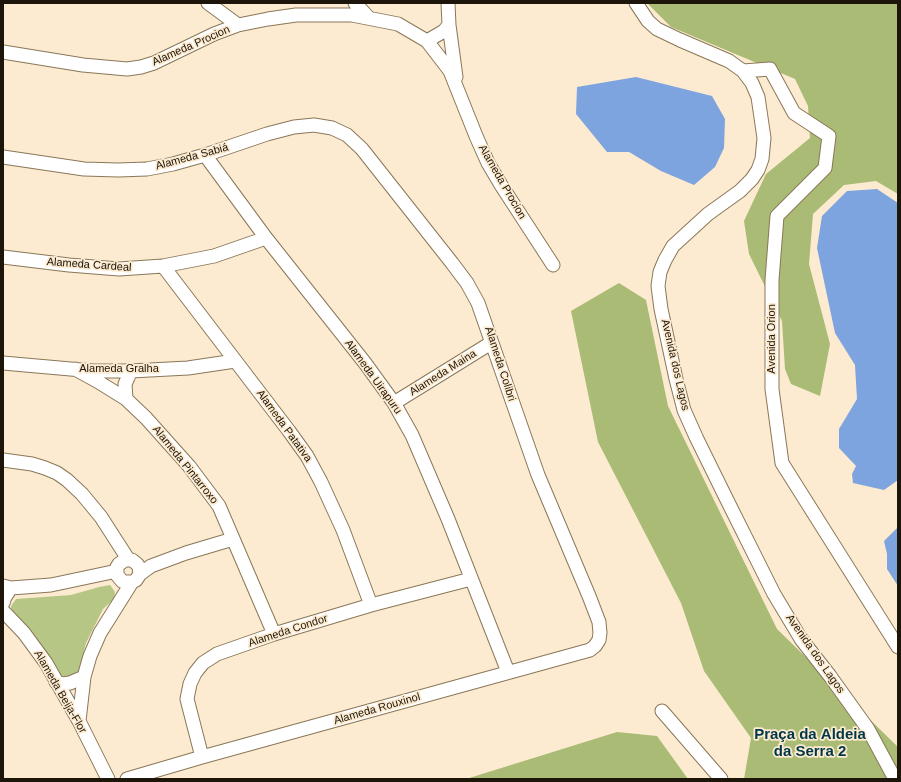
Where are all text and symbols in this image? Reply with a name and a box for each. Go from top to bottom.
street label: Alameda Procion [150,23,232,69]
street label: Alameda Sabiá [154,141,230,173]
street label: Alameda Procion [475,142,529,222]
street label: Alameda Cardeal [46,255,132,275]
street label: Avenida Orion [765,304,779,374]
street label: Avenida dos Lagos [658,318,692,412]
street label: Alameda Colibri [482,325,518,403]
street label: Alameda Uirapuru [342,337,404,417]
street label: Alameda Maina [407,347,479,399]
street label: Alameda Gralha [79,362,159,376]
street label: Alameda Patativa [253,387,315,465]
street label: Alameda Pintarroxo [149,423,221,507]
street label: Alameda Condor [247,612,329,650]
street label: Avenida dos Lagos [783,612,847,696]
street label: Alameda Beija-Flor [31,648,89,736]
street label: Alameda Rouxinol [332,690,422,728]
district label: Praça da Aldeia da Serra 2 [754,726,866,761]

